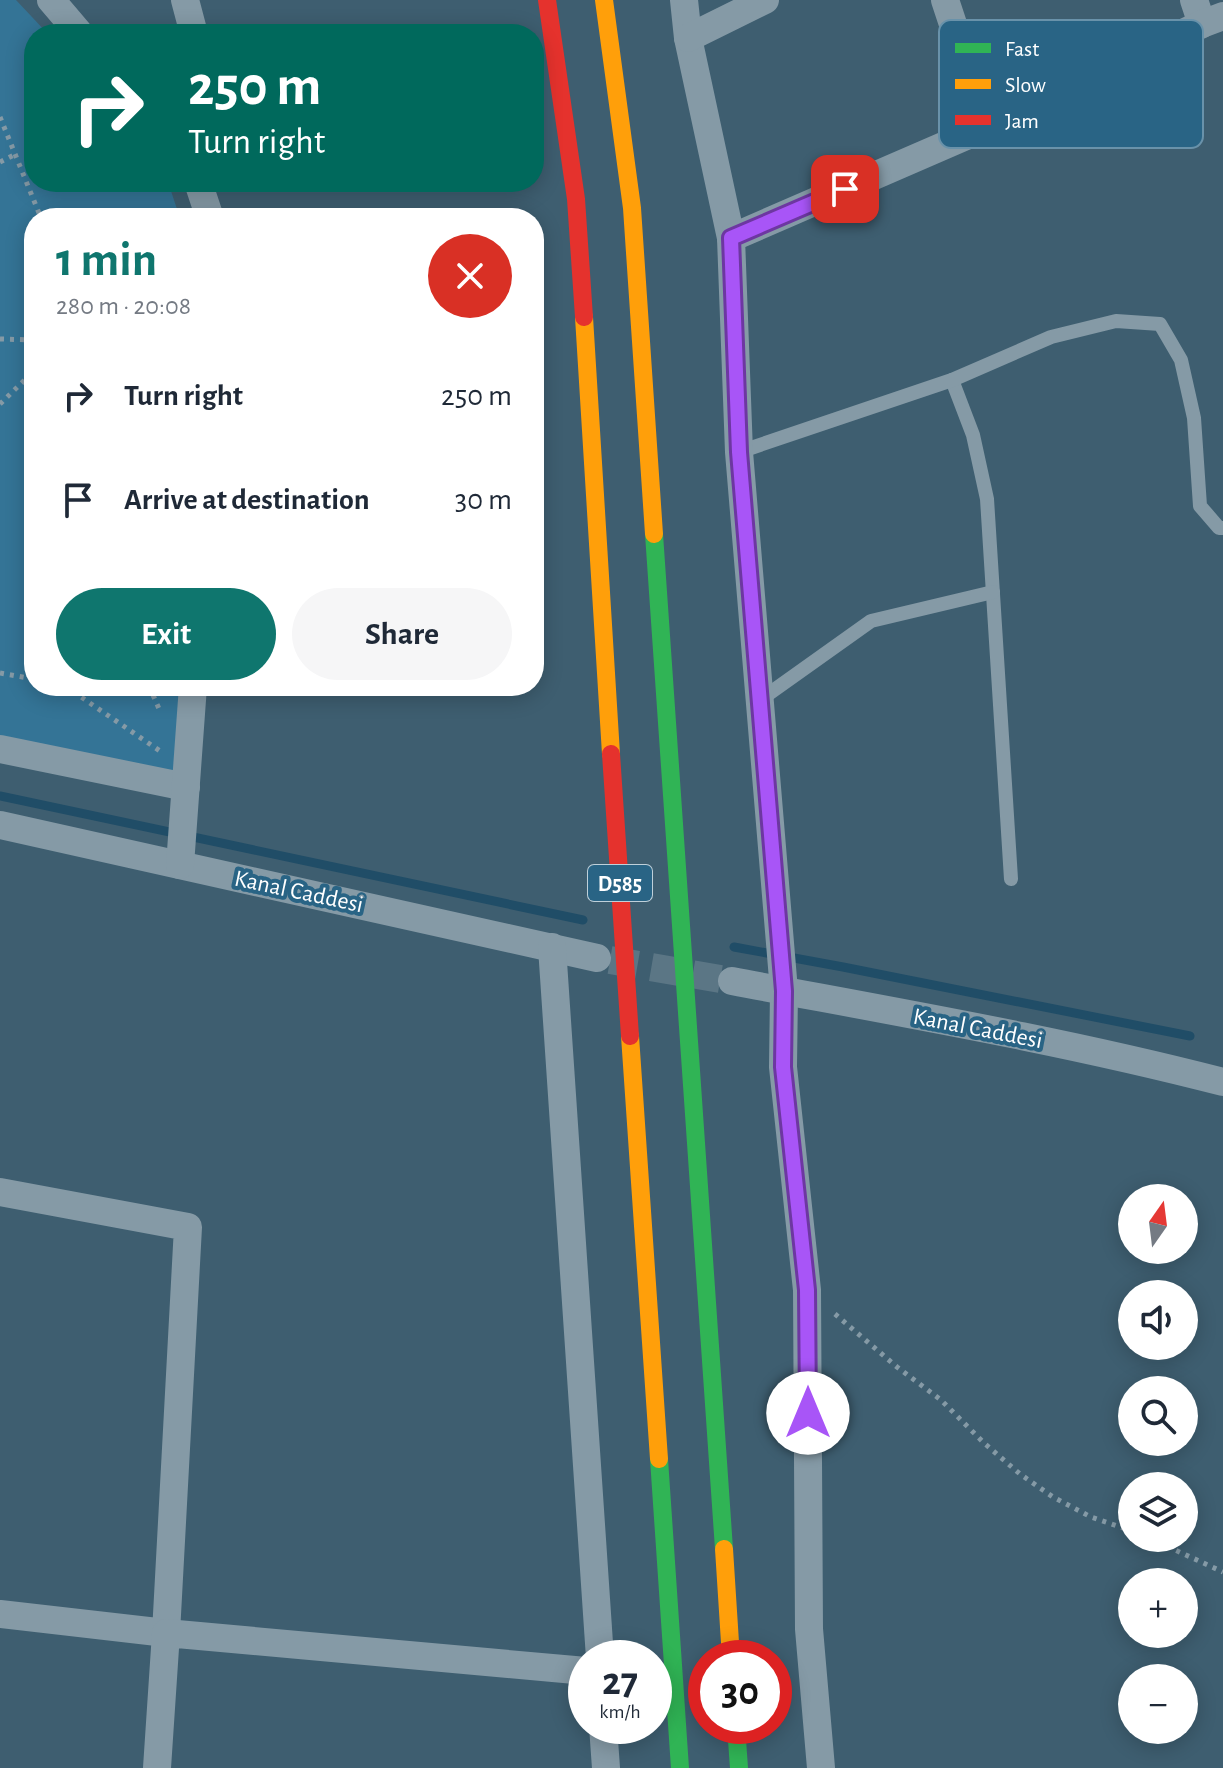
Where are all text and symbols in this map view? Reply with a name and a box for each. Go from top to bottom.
legend [939,20,1203,148]
text: Fast [1005,38,1039,60]
icon: right [56,56,160,160]
text: 250 m [188,59,321,115]
text: Slow [1005,74,1046,96]
text: Jam [1005,110,1039,132]
text: Turn right [188,124,325,160]
pin [811,155,879,223]
icon: arrive [823,167,867,211]
button: close [428,234,512,318]
text: 1 min [56,237,157,285]
text: 280 m · 20:08 [56,293,191,319]
icon: right [56,374,100,418]
text: Turn right [124,381,243,411]
text: 250 m [441,381,512,411]
icon: arrive [56,478,100,522]
text: Arrive at destination [124,485,370,515]
text: 30 m [455,485,512,515]
button: Exit [56,588,276,680]
button: Share [292,588,512,680]
road number: D585 [588,865,652,901]
street label: Kanal Caddesi [232,867,365,917]
street label: Kanal Caddesi [911,1005,1045,1053]
north arrow [1118,1184,1198,1264]
map controls [1118,1184,1198,1744]
button: sound [1118,1280,1198,1360]
position arrow [766,1371,850,1455]
button: search [1118,1376,1198,1456]
button: layers [1118,1472,1198,1552]
button: + [1118,1568,1198,1648]
speed limit sign: 30 [688,1640,792,1744]
text: 27 [602,1662,638,1702]
button: − [1118,1664,1198,1744]
text: km/h [599,1702,641,1722]

